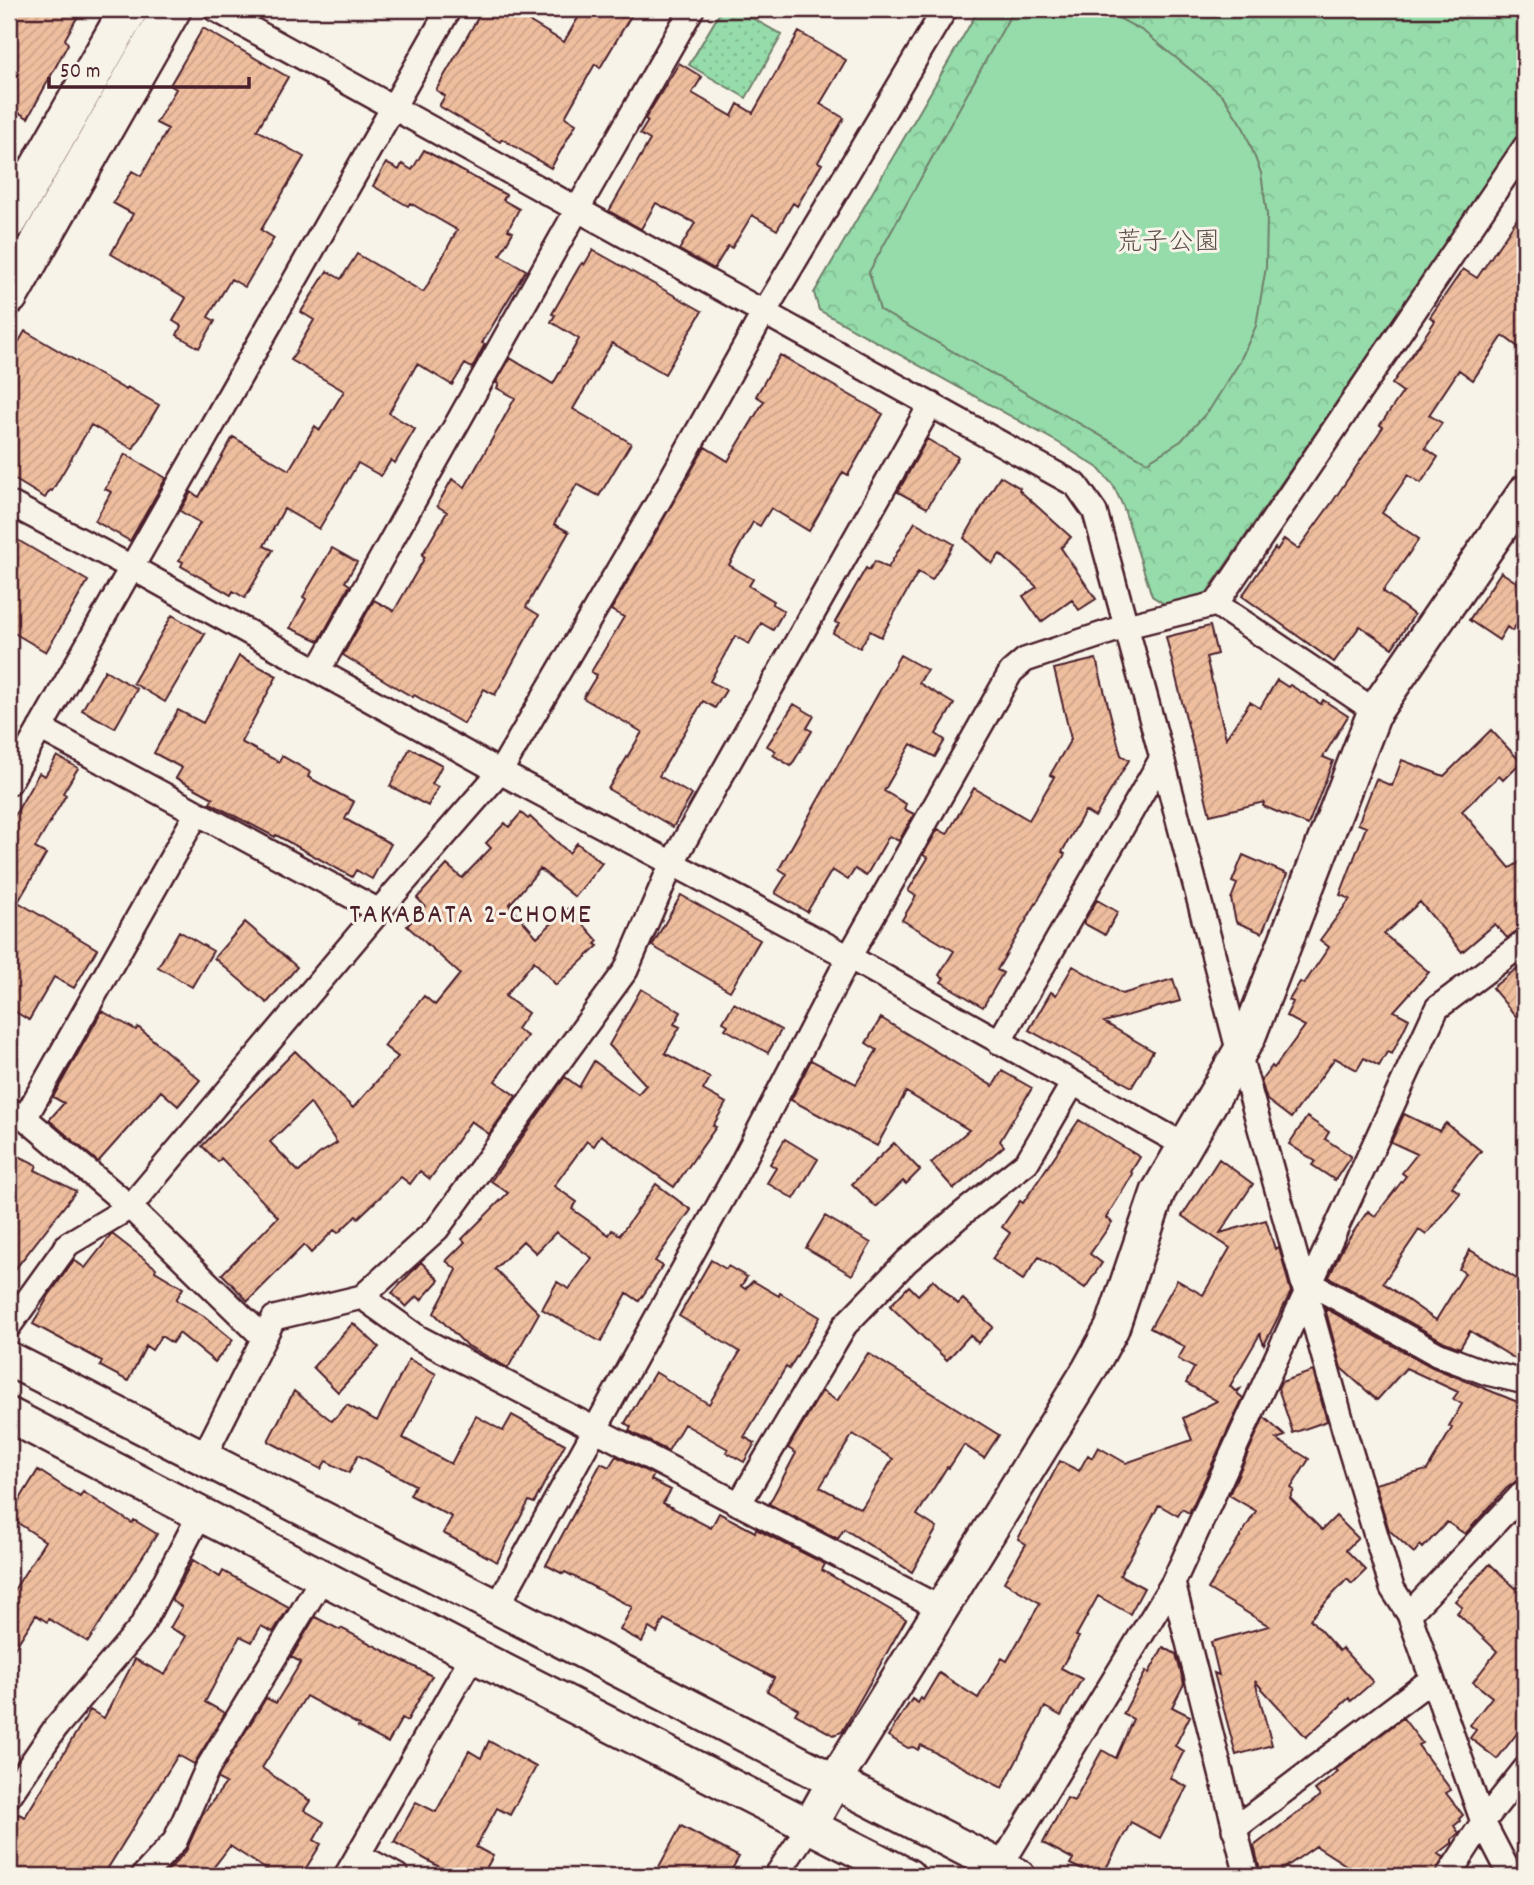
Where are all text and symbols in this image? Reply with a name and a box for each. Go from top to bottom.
scale bar [49,46,248,90]
text: 50 m [60,58,100,88]
park label: 荒子公園 [1116,225,1220,262]
district label: TAKABATA 2-CHOME [349,897,593,937]

